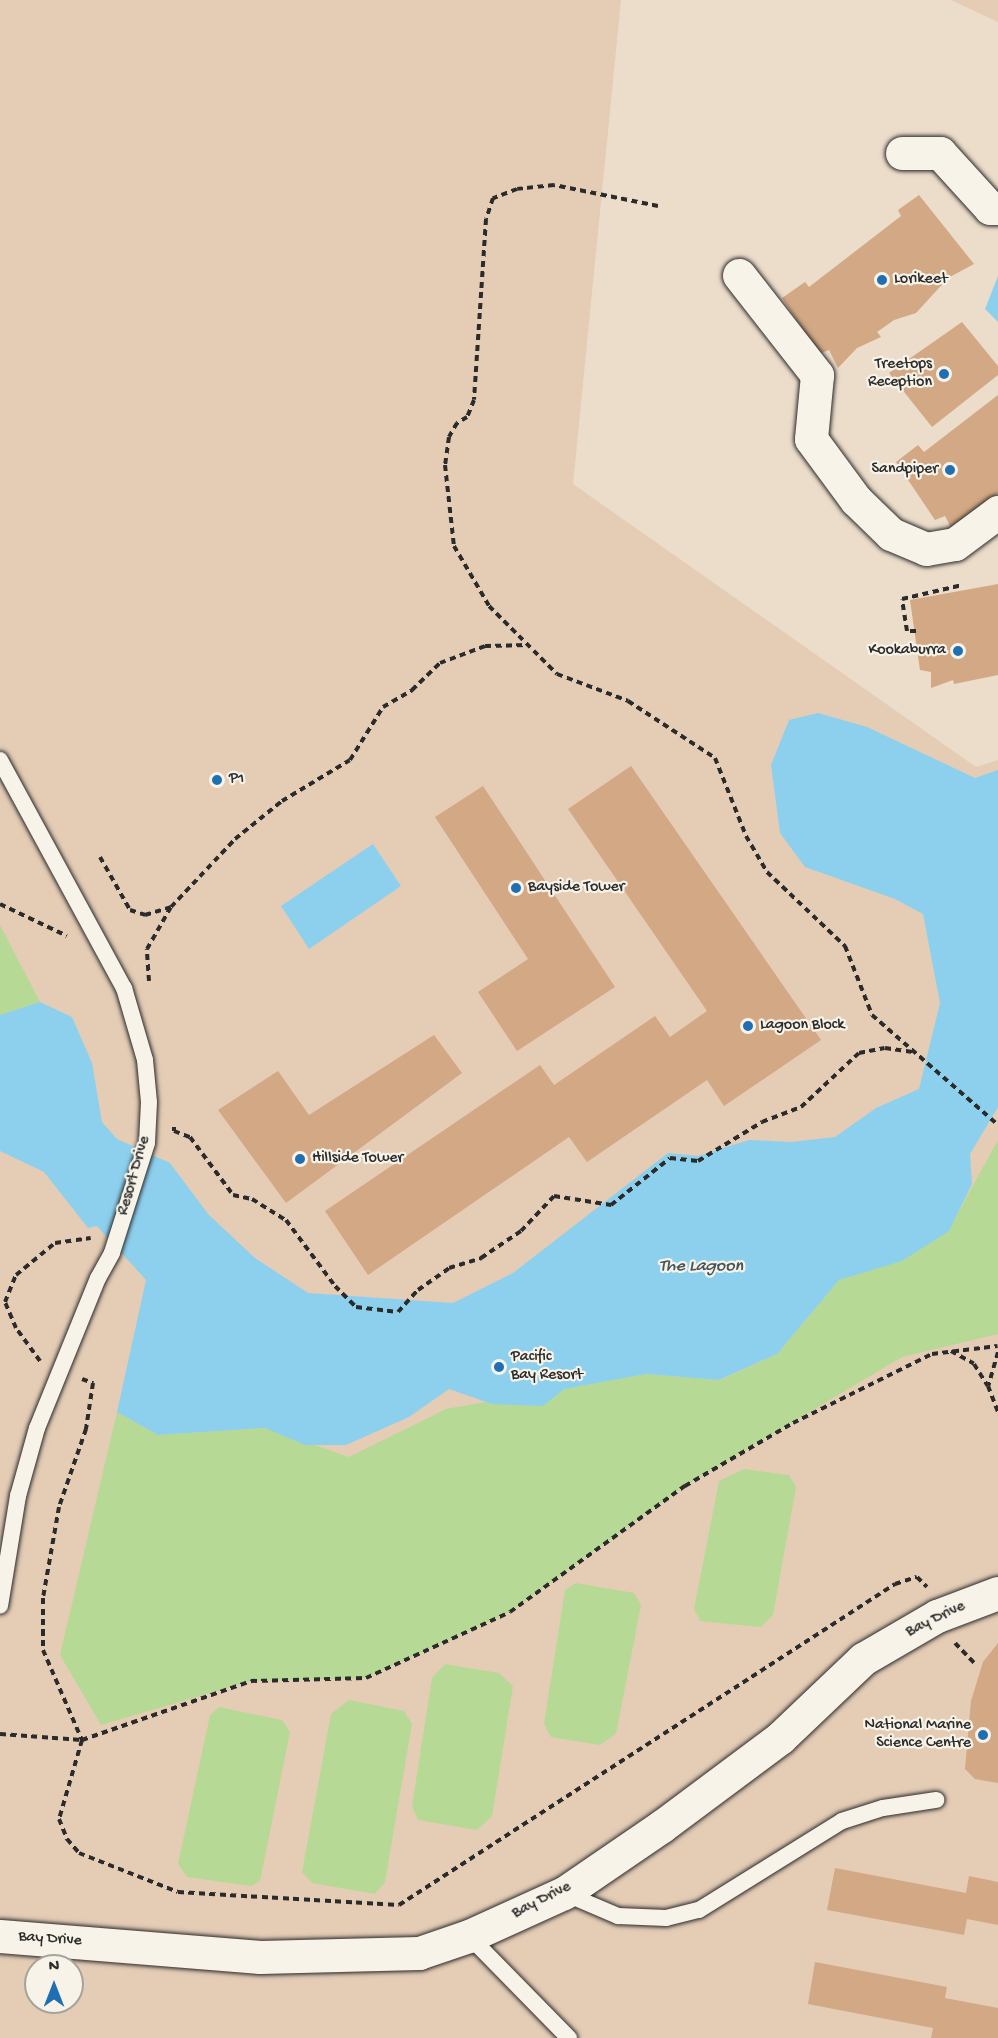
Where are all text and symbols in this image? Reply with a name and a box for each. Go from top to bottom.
place label: Lorikeet [894,270,947,290]
marker: Lorikeet [875,273,889,287]
place label: Treetops Reception [868,355,932,393]
marker: Treetops Reception [937,367,951,381]
place label: Sandpiper [872,460,938,480]
marker: Sandpiper [943,463,957,477]
place label: Kookaburra [868,641,946,661]
marker: Kookaburra [951,644,965,658]
place label: P1 [229,770,244,790]
marker: P1 [210,773,224,787]
place label: Bayside Tower [528,878,624,898]
marker: Bayside Tower [509,881,523,895]
place label: Lagoon Block [760,1016,844,1036]
marker: Lagoon Block [741,1019,755,1033]
street label: Resort Drive [115,1134,155,1218]
place label: Hillside Tower [312,1149,403,1169]
marker: Hillside Tower [293,1152,307,1166]
water label: The Lagoon [659,1256,743,1278]
place label: Pacific Bay Resort [511,1348,583,1386]
marker: Pacific Bay Resort [492,1360,506,1374]
street label: Bay Drive [903,1597,969,1643]
place label: National Marine Science Centre [865,1716,971,1754]
marker: National Marine Science Centre [976,1728,990,1742]
street label: Bay Drive [509,1878,575,1924]
street label: Bay Drive [18,1928,82,1952]
north arrow [24,1954,84,2014]
text: N [49,1958,59,1977]

